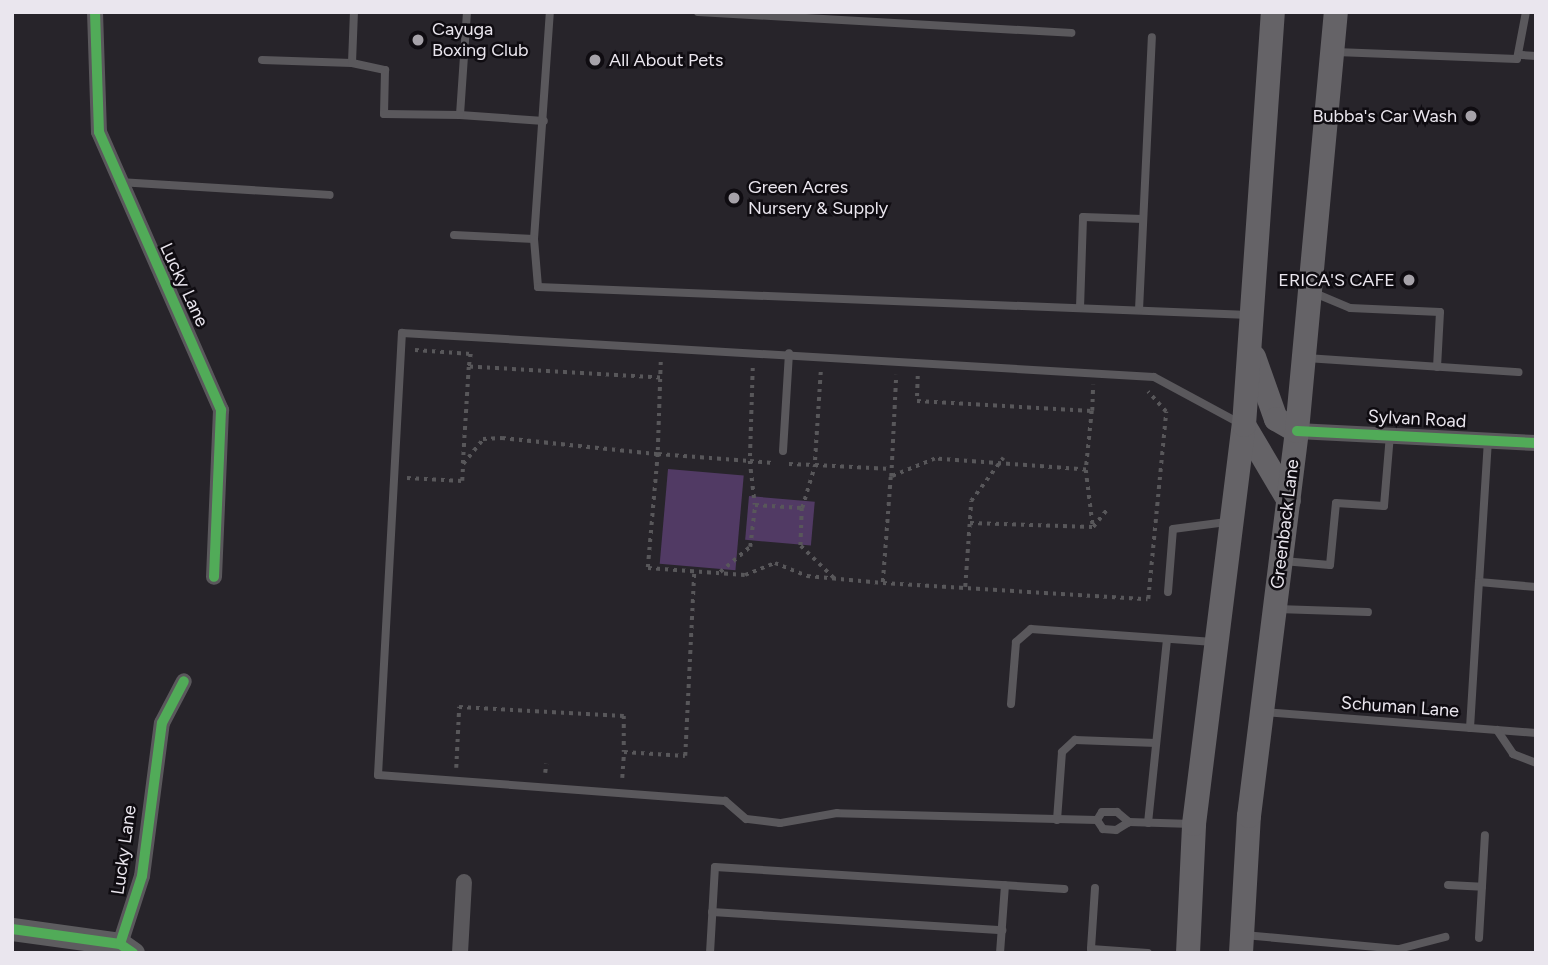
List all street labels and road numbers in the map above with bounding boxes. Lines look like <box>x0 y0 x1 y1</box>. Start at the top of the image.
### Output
street label: Lucky Lane <box>155 240 213 330</box>
street label: Sylvan Road <box>1367 406 1467 432</box>
street label: Greenback Lane <box>1266 458 1304 590</box>
street label: Schuman Lane <box>1340 692 1460 722</box>
street label: Lucky Lane <box>107 804 141 896</box>

